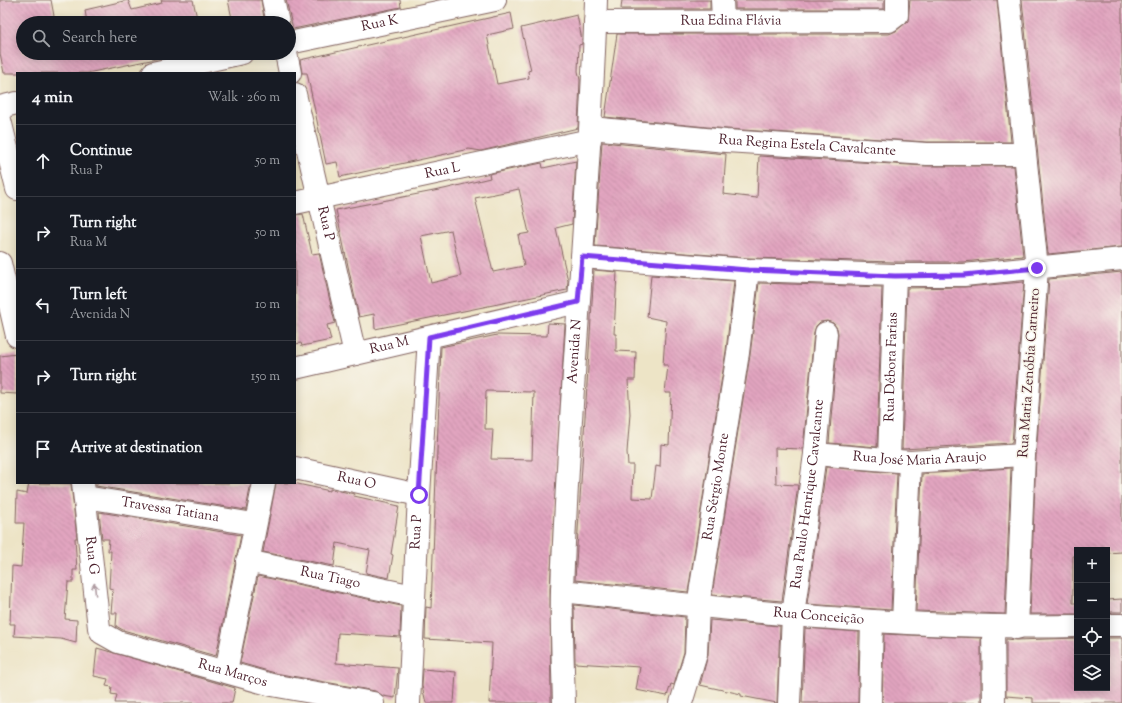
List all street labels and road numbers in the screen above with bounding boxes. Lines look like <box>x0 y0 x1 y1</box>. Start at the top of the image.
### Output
street label: Rua K <box>360 10 400 38</box>
street label: Rua Edina Flávia <box>680 11 782 32</box>
street label: Rua Regina Estela Cavalcante <box>718 130 897 162</box>
street label: Rua L <box>423 158 463 185</box>
street label: Rua P <box>311 204 339 243</box>
street label: Rua Maria Zenóbia Carneiro <box>1014 287 1046 459</box>
street label: Rua Débora Farias <box>880 312 904 422</box>
street label: Avenida N <box>563 318 588 384</box>
street label: Rua M <box>368 332 411 360</box>
street label: Rua Paulo Henrique Cavalcante <box>787 398 830 590</box>
street label: Rua Sérgio Monte <box>698 432 735 542</box>
street label: Rua José Maria Araujo <box>852 447 987 472</box>
street label: Rua O <box>335 467 378 495</box>
street label: Travessa Tatiana <box>119 493 221 528</box>
street label: Rua P <box>406 514 428 550</box>
street label: Rua G <box>79 535 103 576</box>
street label: Rua Tiago <box>298 562 362 595</box>
street label: Rua Conceição <box>772 603 865 630</box>
street label: Rua Marços <box>196 655 269 693</box>

